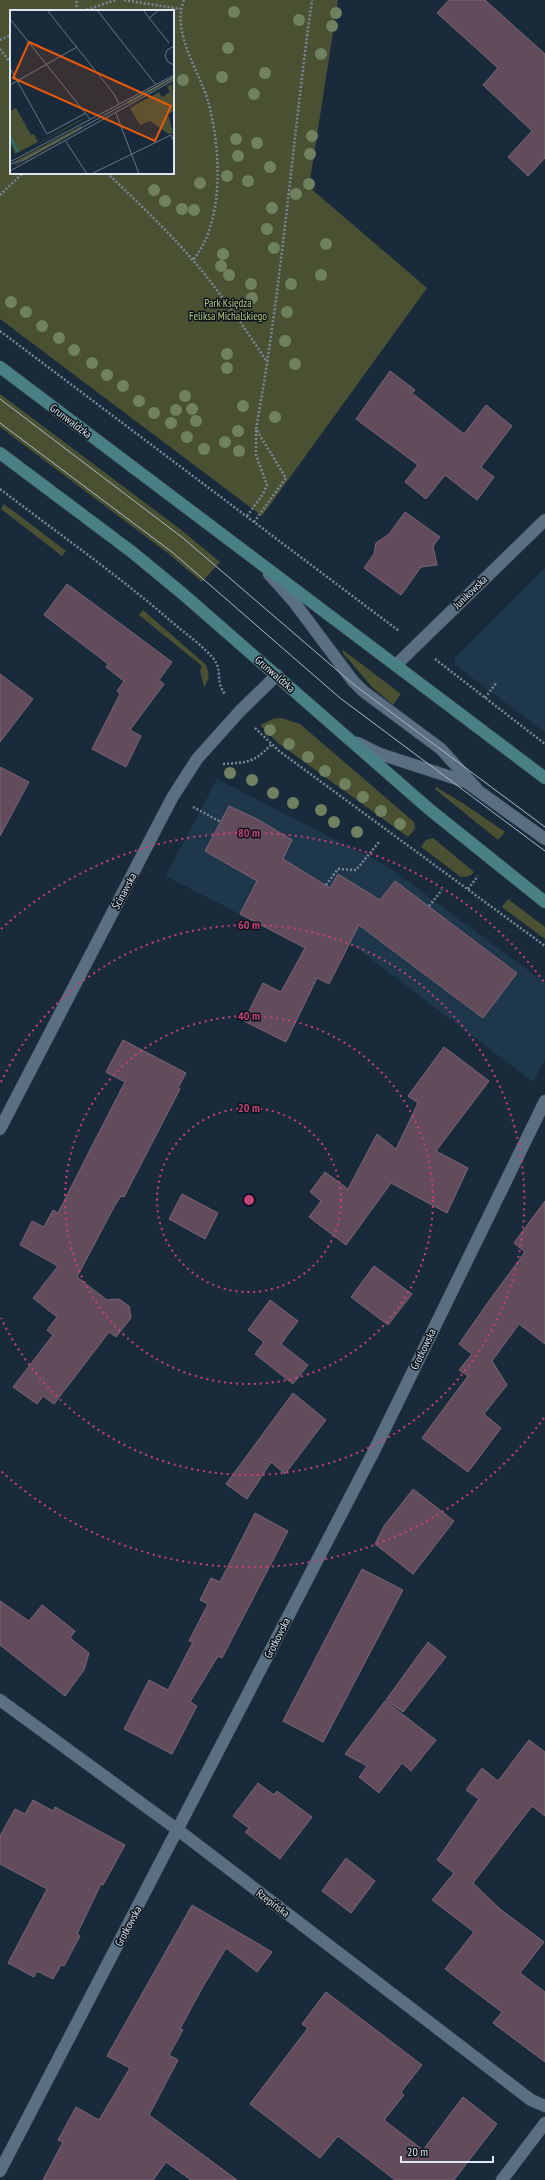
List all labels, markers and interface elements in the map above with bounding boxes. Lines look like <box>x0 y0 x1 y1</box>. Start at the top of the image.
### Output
inset map <box>10 10 174 174</box>
park label: Park Księdza Feliksa Michalskiego <box>189 296 267 323</box>
street label: Grunwaldzka <box>47 401 95 441</box>
street label: Junikowska <box>449 572 490 612</box>
street label: Grunwaldzka <box>252 653 298 695</box>
text: 80 m <box>238 825 260 840</box>
street label: Ścinawska <box>109 870 139 912</box>
text: 60 m <box>238 917 260 932</box>
text: 40 m <box>238 1008 260 1023</box>
text: 20 m <box>238 1100 260 1115</box>
centre of rings <box>242 1193 256 1207</box>
street label: Grotkowska <box>407 1326 439 1372</box>
street label: Grotkowska <box>261 1615 293 1661</box>
street label: Rzepińska <box>254 1886 292 1920</box>
street label: Grotkowska <box>112 1903 144 1949</box>
scale bar <box>401 2138 493 2164</box>
text: 20 m <box>407 2144 428 2159</box>

